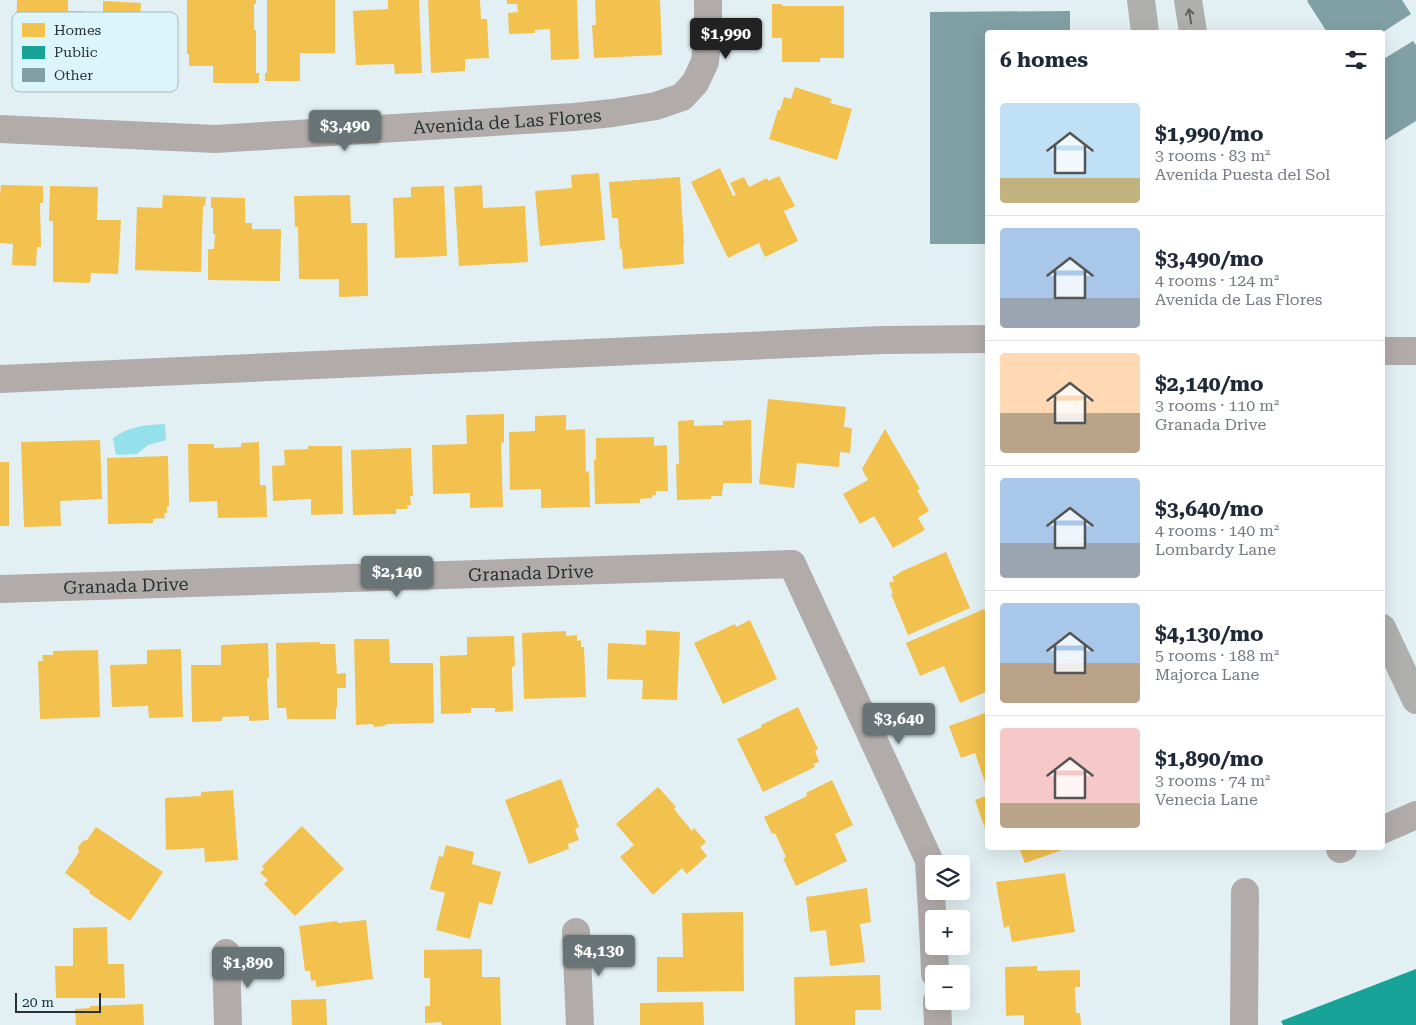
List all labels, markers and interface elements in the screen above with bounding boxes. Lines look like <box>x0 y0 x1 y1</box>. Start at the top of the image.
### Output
one-way arrow <box>1185 9 1195 25</box>
legend <box>12 12 178 92</box>
pin: $1,990 <box>685 18 767 60</box>
text: Homes <box>54 22 102 38</box>
text: $1,990 <box>701 24 751 43</box>
text: Public <box>54 44 98 60</box>
icon: filters <box>1342 46 1370 74</box>
text: 6 homes <box>1000 48 1088 72</box>
text: Other <box>54 67 93 83</box>
street label: Avenida de Las Flores <box>412 104 602 137</box>
pin: $3,490 <box>304 110 386 152</box>
text: $3,490 <box>320 116 370 135</box>
text: $1,990/mo <box>1155 122 1264 146</box>
icon: home <box>1040 123 1100 183</box>
text: 3 rooms · 83 m² <box>1155 146 1270 165</box>
text: Avenida Puesta del Sol <box>1155 165 1330 184</box>
text: $3,490/mo <box>1155 247 1264 271</box>
icon: home <box>1040 248 1100 308</box>
text: 4 rooms · 124 m² <box>1155 271 1279 290</box>
text: Avenida de Las Flores <box>1155 290 1322 309</box>
text: $2,140/mo <box>1155 372 1264 396</box>
icon: home <box>1040 373 1100 433</box>
text: 3 rooms · 110 m² <box>1155 396 1279 415</box>
text: Granada Drive <box>1155 415 1266 434</box>
text: $3,640/mo <box>1155 497 1264 521</box>
icon: home <box>1040 498 1100 558</box>
text: 4 rooms · 140 m² <box>1155 521 1279 540</box>
text: Lombardy Lane <box>1155 540 1276 559</box>
pin: $2,140 <box>356 556 438 598</box>
street label: Granada Drive <box>468 560 594 585</box>
text: $2,140 <box>372 562 422 581</box>
street label: Granada Drive <box>63 573 189 597</box>
text: $4,130/mo <box>1155 622 1264 646</box>
icon: home <box>1040 623 1100 683</box>
text: 5 rooms · 188 m² <box>1155 646 1279 665</box>
text: Majorca Lane <box>1155 665 1259 684</box>
pin: $3,640 <box>858 702 940 745</box>
text: $3,640 <box>874 709 924 728</box>
text: $1,890/mo <box>1155 747 1264 771</box>
icon: home <box>1040 748 1100 808</box>
text: 3 rooms · 74 m² <box>1155 771 1270 790</box>
text: Venecia Lane <box>1155 790 1258 809</box>
map controls <box>925 855 970 1010</box>
button: layers <box>925 855 970 900</box>
button: + <box>925 910 970 955</box>
pin: $4,130 <box>558 934 640 977</box>
text: $4,130 <box>574 941 624 960</box>
pin: $1,890 <box>207 946 289 989</box>
text: $1,890 <box>223 953 273 972</box>
button: − <box>925 965 970 1010</box>
scale bar <box>15 990 101 1013</box>
text: 20 m <box>22 994 54 1010</box>

